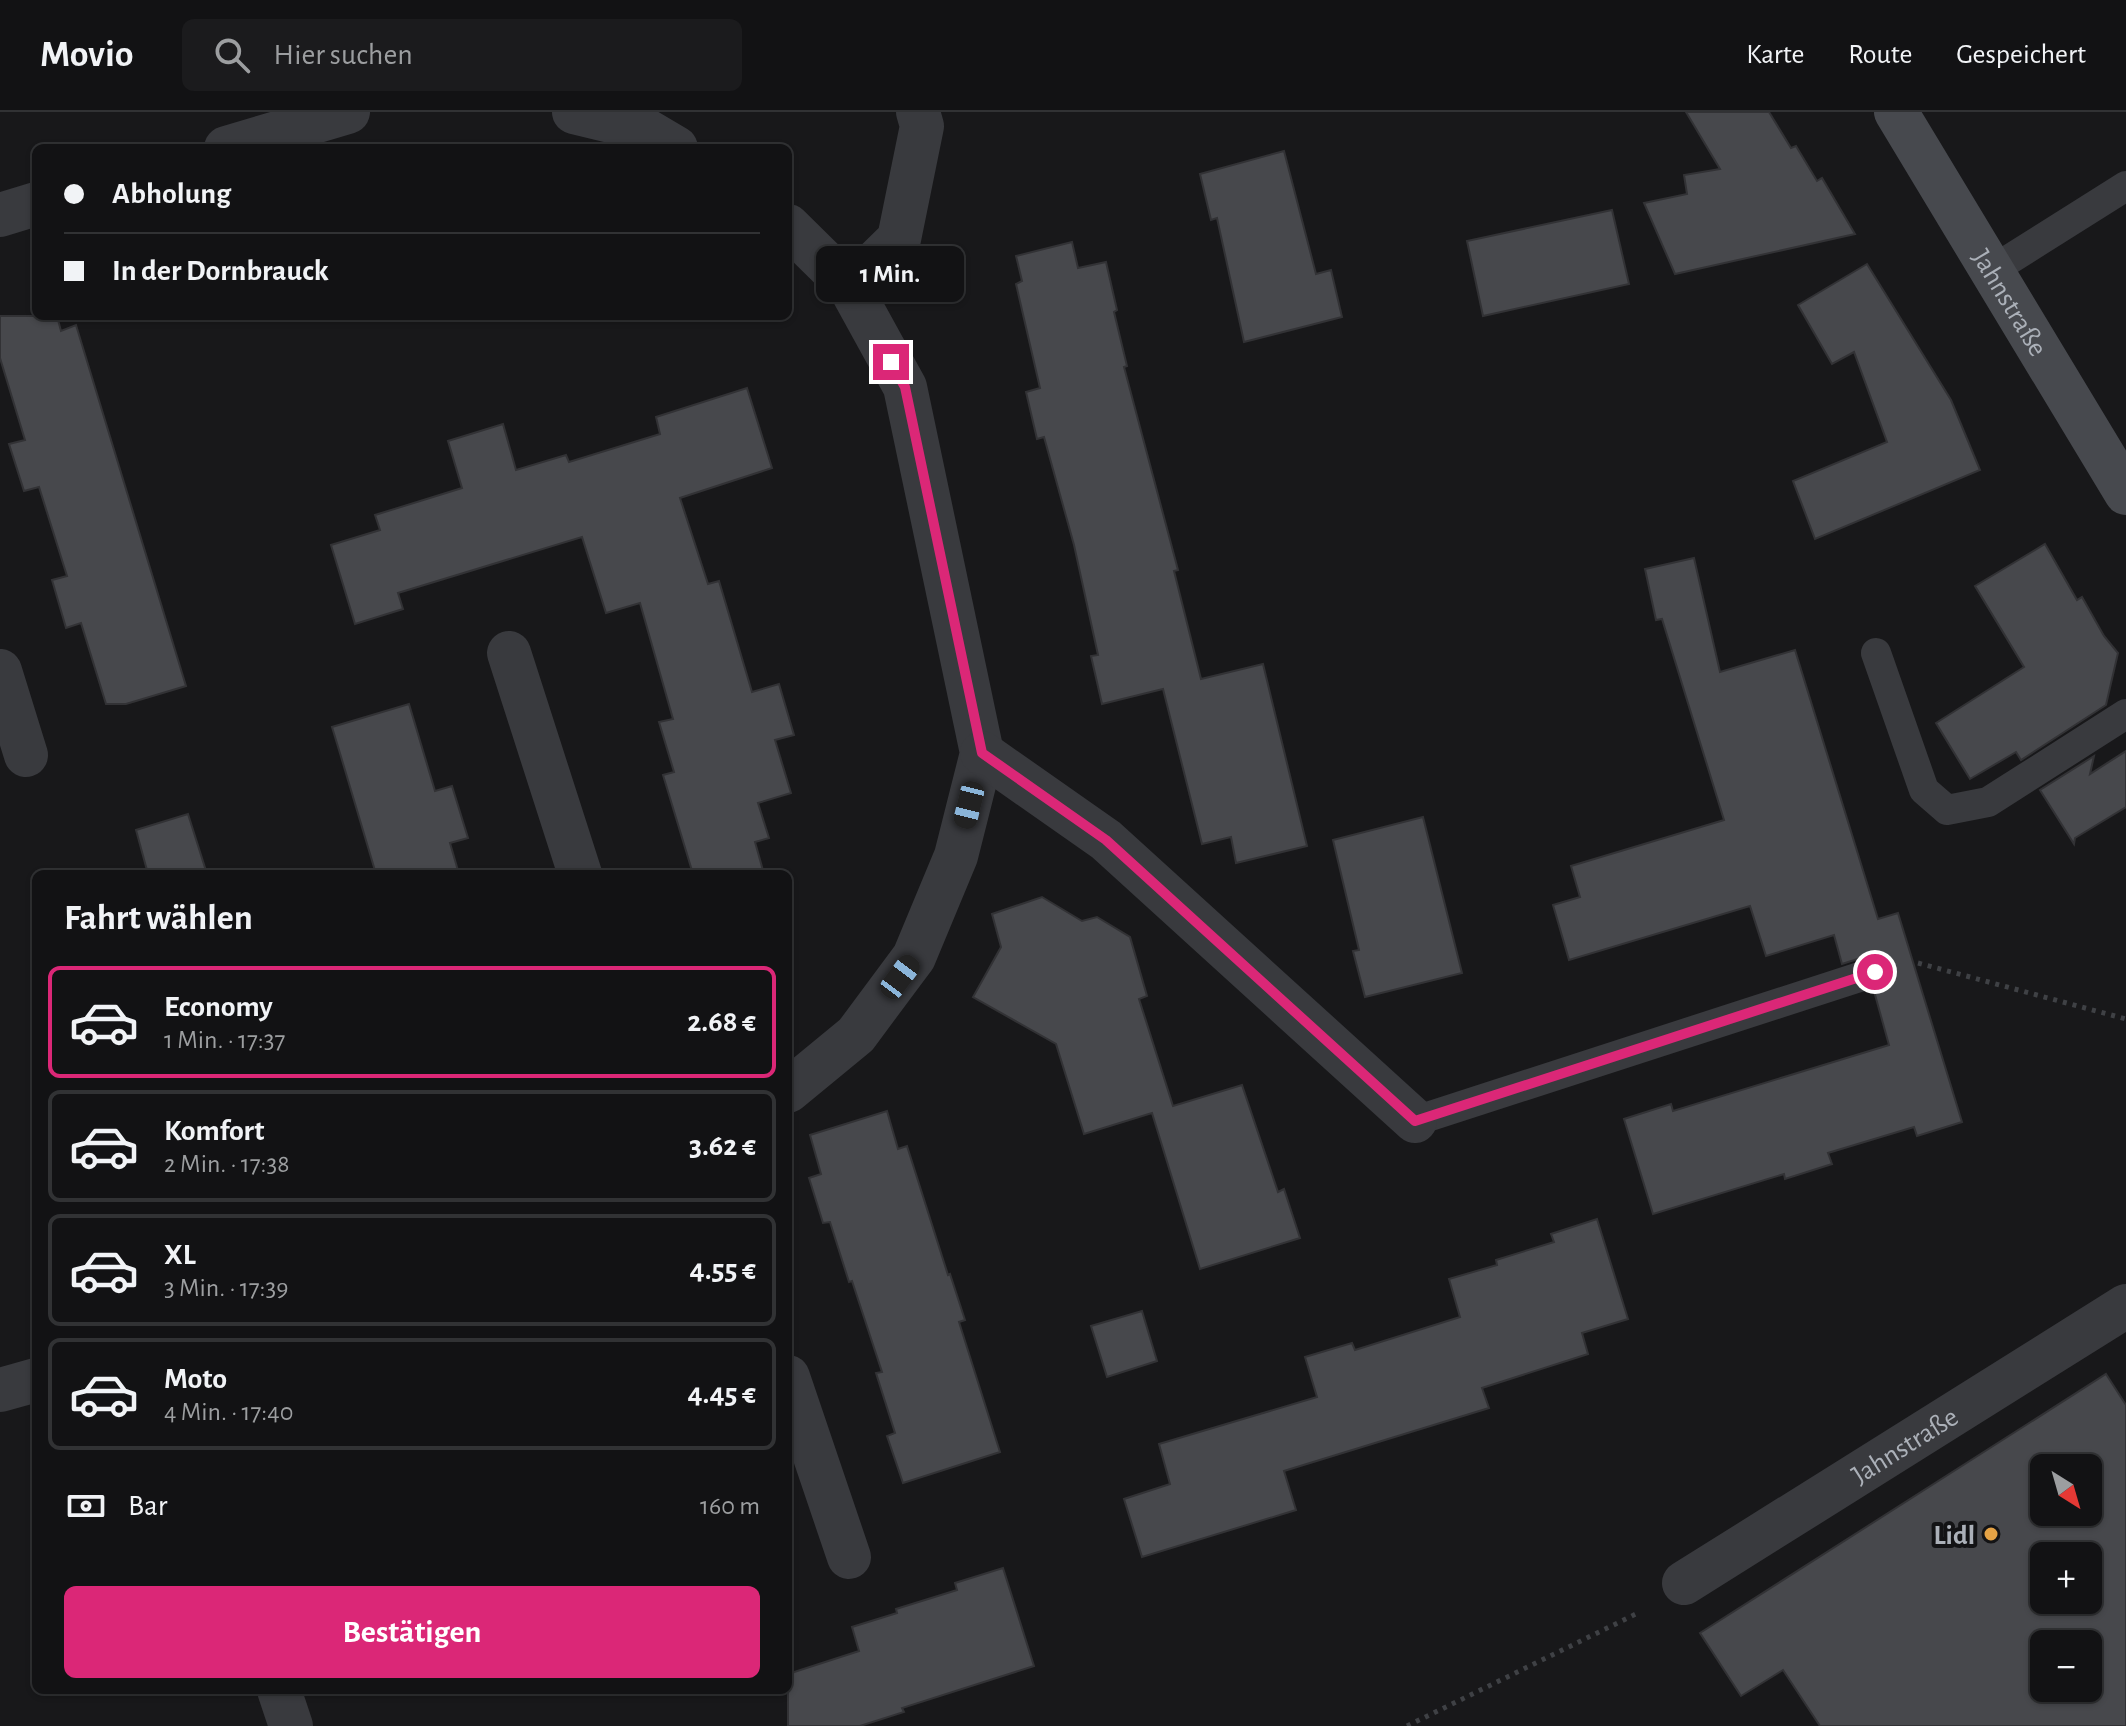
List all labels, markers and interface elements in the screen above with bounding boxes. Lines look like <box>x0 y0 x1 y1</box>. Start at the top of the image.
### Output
search box <box>182 19 742 91</box>
icon: search <box>210 33 254 77</box>
text: Movio <box>40 36 134 74</box>
text: Hier suchen <box>274 40 413 70</box>
text: Karte <box>1746 41 1804 69</box>
text: Route <box>1848 41 1912 69</box>
text: Gespeichert <box>1956 41 2086 69</box>
text: Abholung <box>112 179 231 209</box>
street label: Jahnstraße <box>1966 245 2052 361</box>
callout: 1 Min. <box>817 246 965 302</box>
text: In der Dornbrauck <box>112 256 328 286</box>
text: 1 Min. <box>860 261 920 287</box>
route end <box>873 344 909 380</box>
car <box>952 779 986 831</box>
text: Fahrt wählen <box>64 900 253 936</box>
car <box>876 951 924 1003</box>
route start <box>1857 954 1893 990</box>
icon: car <box>68 986 140 1058</box>
text: Economy <box>164 992 273 1022</box>
text: 2.68 € <box>687 1007 756 1037</box>
text: 1 Min. · 17:37 <box>164 1027 285 1053</box>
icon: car <box>68 1110 140 1182</box>
text: Komfort <box>164 1116 264 1146</box>
text: 3.62 € <box>689 1131 756 1161</box>
text: 2 Min. · 17:38 <box>164 1151 290 1177</box>
icon: car <box>68 1234 140 1306</box>
text: XL <box>164 1240 196 1270</box>
text: 4.55 € <box>690 1255 756 1285</box>
text: 3 Min. · 17:39 <box>164 1275 288 1301</box>
icon: car <box>68 1358 140 1430</box>
text: Moto <box>164 1364 227 1394</box>
text: 4.45 € <box>687 1379 756 1409</box>
text: 4 Min. · 17:40 <box>164 1399 293 1425</box>
street label: Jahnstraße <box>1847 1403 1963 1490</box>
north arrow <box>2030 1454 2102 1526</box>
map controls <box>2030 1454 2102 1702</box>
icon: cash <box>64 1484 108 1528</box>
text: Bar <box>128 1491 167 1521</box>
text: 160 m <box>700 1493 760 1519</box>
place label: Lidl <box>1933 1522 1975 1550</box>
marker: Lidl <box>1982 1525 2000 1543</box>
button: + <box>2030 1542 2102 1614</box>
button: Bestätigen <box>64 1586 760 1678</box>
button: − <box>2030 1630 2102 1702</box>

